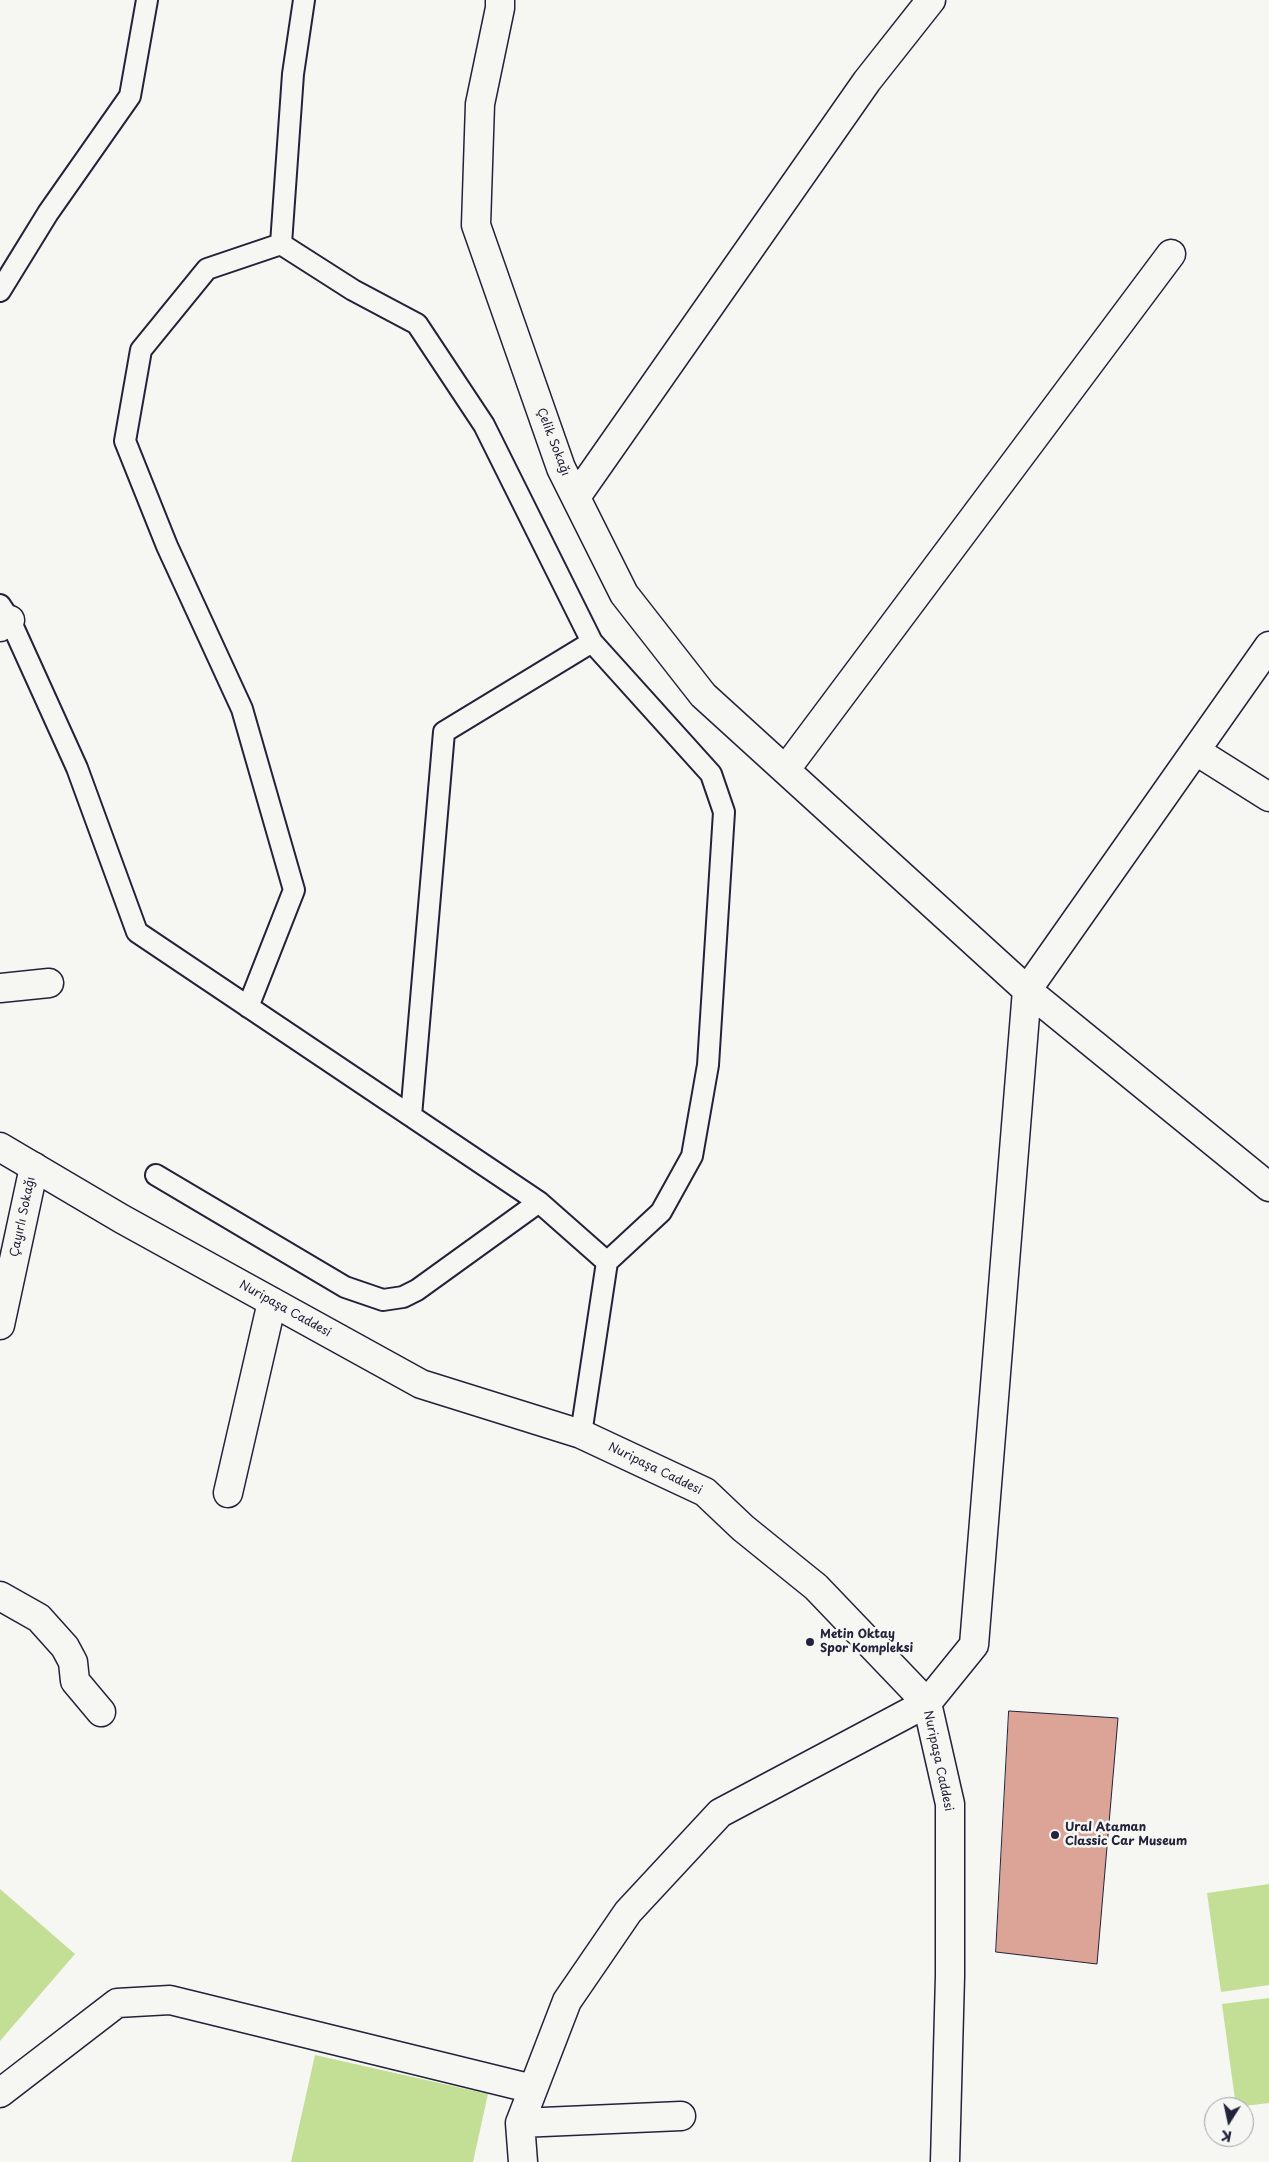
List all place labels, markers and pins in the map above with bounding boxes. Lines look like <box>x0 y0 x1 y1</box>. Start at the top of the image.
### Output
place label: Metin Oktay Spor Kompleksi <box>820 1628 913 1656</box>
marker: Metin Oktay Spor Kompleksi <box>804 1636 816 1648</box>
place label: Ural Ataman Classic Car Museum <box>1065 1821 1187 1849</box>
marker: Ural Ataman Classic Car Museum <box>1049 1829 1061 1841</box>

